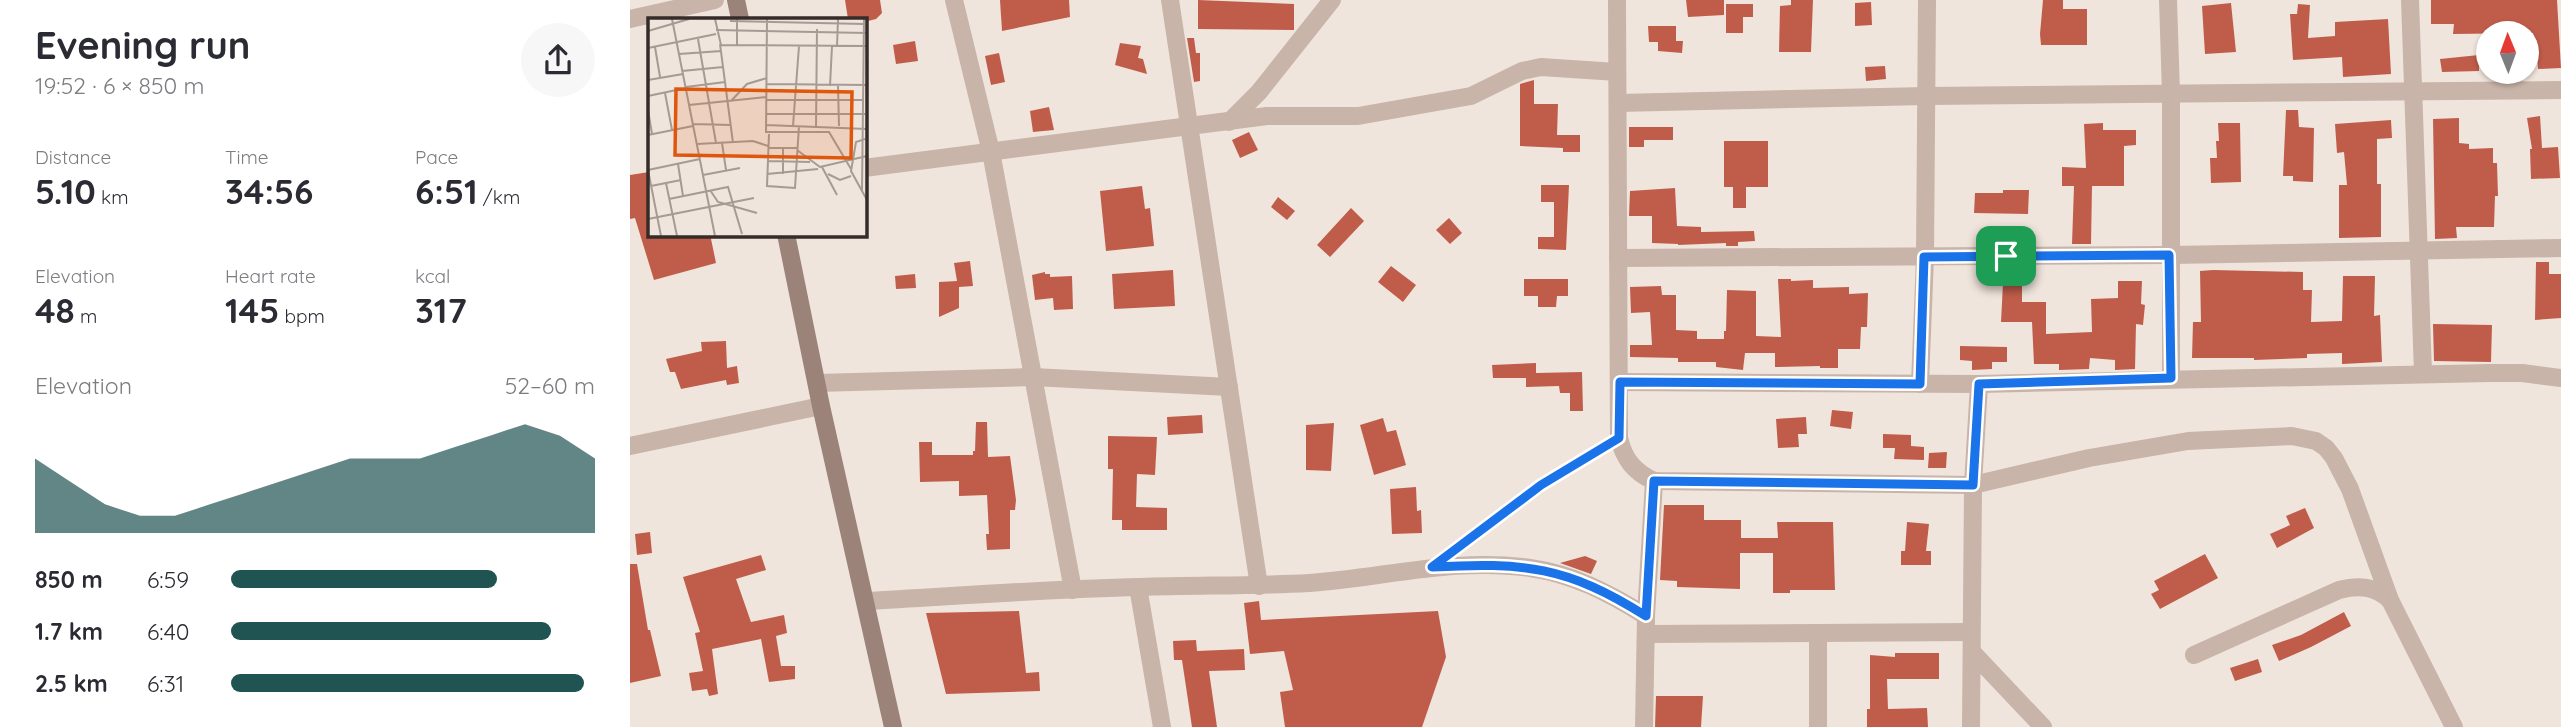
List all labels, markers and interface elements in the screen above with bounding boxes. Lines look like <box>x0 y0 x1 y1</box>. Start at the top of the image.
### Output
inset map <box>648 18 866 236</box>
text: Evening run <box>35 21 250 69</box>
north arrow <box>2476 21 2539 84</box>
map controls <box>2476 21 2539 84</box>
button: share <box>521 23 595 97</box>
text: 19:52 · 6 × 850 m <box>35 71 204 100</box>
text: Distance <box>35 145 111 169</box>
text: Time <box>225 145 269 169</box>
text: Pace <box>415 145 458 169</box>
text: 5.10 <box>35 169 96 213</box>
text: 34:56 <box>225 169 313 213</box>
text: 6:51 <box>415 169 478 213</box>
text: km <box>96 185 129 209</box>
text: /km <box>478 185 520 209</box>
pin <box>1976 226 2036 286</box>
icon: arrive <box>1987 237 2025 275</box>
text: Elevation <box>35 264 115 288</box>
text: Heart rate <box>225 264 316 288</box>
text: kcal <box>415 264 450 288</box>
text: 48 <box>35 288 75 332</box>
text: 145 <box>225 288 279 332</box>
text: 317 <box>415 288 467 332</box>
text: m <box>75 304 97 328</box>
text: bpm <box>279 304 325 328</box>
text: Elevation <box>35 371 132 400</box>
text: 52–60 m <box>505 371 595 400</box>
text: 850 m <box>35 565 103 594</box>
text: 6:59 <box>147 565 189 594</box>
text: 1.7 km <box>35 617 103 646</box>
text: 6:40 <box>147 617 189 646</box>
text: 2.5 km <box>35 669 108 698</box>
text: 6:31 <box>147 669 184 698</box>

